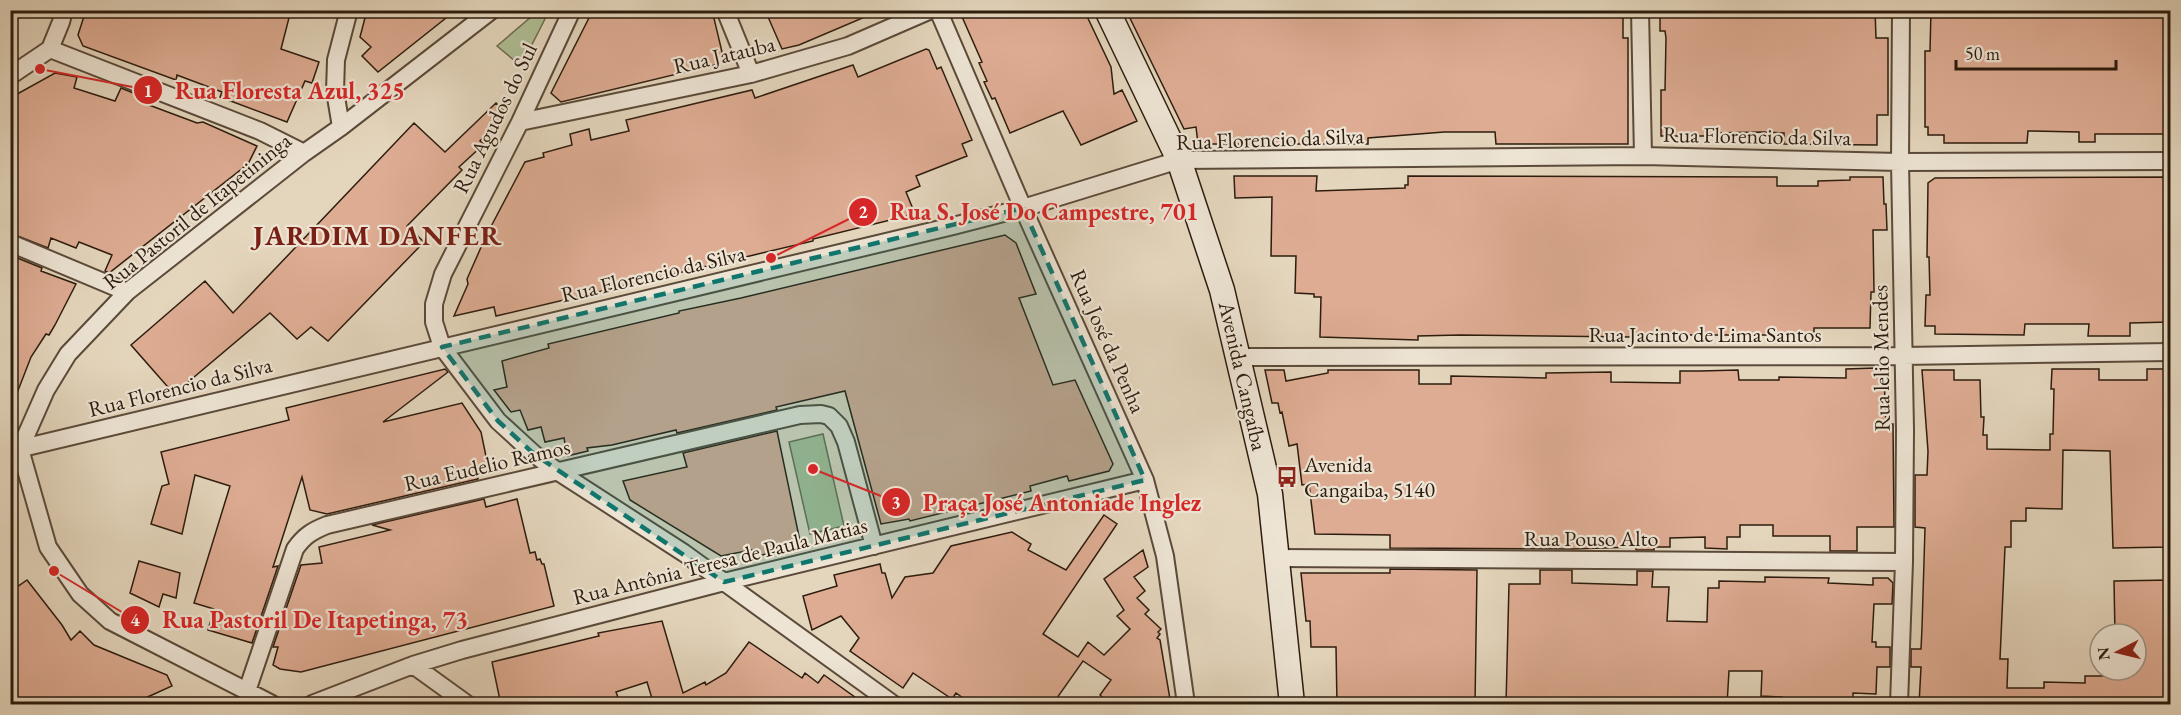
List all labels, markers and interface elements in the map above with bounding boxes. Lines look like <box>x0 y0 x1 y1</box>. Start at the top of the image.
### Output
street label: Rua Jatauba <box>670 29 778 81</box>
scale bar <box>1956 33 2116 71</box>
street label: Rua Agudos do Sul <box>446 38 544 198</box>
text: 50 m <box>1965 42 2000 65</box>
callout: Rua Floresta Azul, 325 <box>133 69 416 111</box>
text: Rua Floresta Azul, 325 <box>175 75 405 106</box>
text: 1 <box>143 79 153 102</box>
street label: Rua Florencio da Silva <box>1663 120 1852 152</box>
street label: Rua Florencio da Silva <box>1175 121 1365 157</box>
street label: Rua Pastoril de Itapetininga <box>97 126 297 296</box>
callout: Rua S. José Do Campestre, 701 <box>848 191 1211 233</box>
text: Rua S. José Do Campestre, 701 <box>890 196 1198 227</box>
text: 2 <box>858 200 868 223</box>
district label: JARDIM DANFER <box>250 217 503 253</box>
street label: Rua Florencio da Silva <box>558 239 748 309</box>
street label: Rua José da Penha <box>1063 264 1153 418</box>
street label: Rua lelio Mendes <box>1865 284 1897 432</box>
street label: Avenida Cangaíba <box>1212 298 1274 454</box>
street label: Rua Jacinto de Lima Santos <box>1588 320 1822 349</box>
street label: Rua Florencio da Silva <box>85 350 275 424</box>
street label: Rua Eudelio Ramos <box>401 432 573 498</box>
place label: Avenida Cangaiba, 5140 <box>1303 450 1436 504</box>
bus stop icon: Avenida Cangaiba, 5140 <box>1275 465 1299 489</box>
callout: Praça José Antoniade Inglez <box>881 481 1213 523</box>
text: Praça José Antoniade Inglez <box>923 487 1202 519</box>
text: 3 <box>891 491 901 514</box>
street label: Rua Antônia Teresa de Paula Matias <box>570 510 870 612</box>
street label: Rua Pouso Alto <box>1524 524 1658 553</box>
callout: Rua Pastoril De Itapetinga, 73 <box>120 599 480 641</box>
text: Rua Pastoril De Itapetinga, 73 <box>162 604 468 636</box>
text: 4 <box>130 608 140 631</box>
north arrow <box>2088 622 2148 682</box>
text: N <box>2092 646 2115 661</box>

